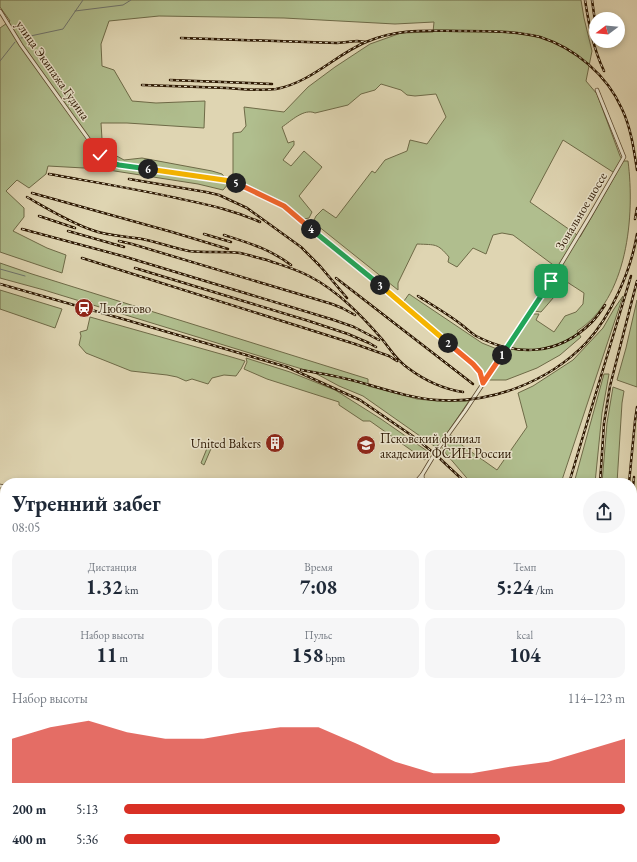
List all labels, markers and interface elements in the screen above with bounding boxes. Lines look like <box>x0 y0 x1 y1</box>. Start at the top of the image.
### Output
north arrow <box>589 12 625 48</box>
map controls <box>589 12 625 48</box>
street label: улица Экипажа Гудина <box>12 17 94 124</box>
pin <box>83 138 117 172</box>
icon: check <box>89 144 111 166</box>
pin: 6 <box>138 159 158 179</box>
text: 6 <box>145 162 151 176</box>
street label: Зональное шоссе <box>551 169 611 253</box>
pin: 5 <box>226 173 246 193</box>
text: 5 <box>233 176 239 190</box>
pin: 4 <box>301 219 321 239</box>
text: 4 <box>308 222 314 236</box>
pin <box>534 264 568 298</box>
icon: arrive <box>540 270 562 292</box>
pin: 3 <box>370 275 390 295</box>
text: 3 <box>377 278 383 292</box>
station icon: Любятово <box>73 297 95 319</box>
place label: Любятово <box>98 300 151 317</box>
pin: 2 <box>438 333 458 353</box>
text: 2 <box>445 336 451 350</box>
pin: 1 <box>492 345 512 365</box>
text: 1 <box>499 348 505 362</box>
place label: Псковский филиал академии ФСИН России <box>380 430 512 462</box>
building icon: United Bakers <box>264 432 286 454</box>
school or university icon: Псковский филиал академии ФСИН России <box>355 434 377 456</box>
place label: United Bakers <box>191 435 261 452</box>
text: Утренний забег <box>12 489 161 518</box>
button: share <box>583 491 625 533</box>
text: 08:05 <box>12 519 40 536</box>
text: Дистанция <box>88 560 137 574</box>
text: Время <box>304 560 333 574</box>
text: Темп <box>513 560 536 574</box>
text: 1.32 <box>86 574 123 600</box>
text: 7:08 <box>300 574 337 600</box>
text: 5:24 <box>496 574 533 600</box>
text: km <box>123 583 138 597</box>
text: /km <box>533 583 554 597</box>
text: Набор высоты <box>80 628 144 642</box>
text: Пульс <box>305 628 332 642</box>
text: kcal <box>517 628 533 642</box>
text: 11 <box>96 642 117 668</box>
text: 158 <box>292 642 323 668</box>
text: 104 <box>509 642 541 668</box>
text: m <box>117 651 128 665</box>
text: bpm <box>323 651 345 665</box>
text: Набор высоты <box>12 690 88 707</box>
text: 114–123 m <box>568 690 625 707</box>
text: 200 m <box>12 801 46 818</box>
text: 5:13 <box>76 801 98 818</box>
text: 400 m <box>12 831 46 848</box>
text: 5:36 <box>76 831 98 848</box>

